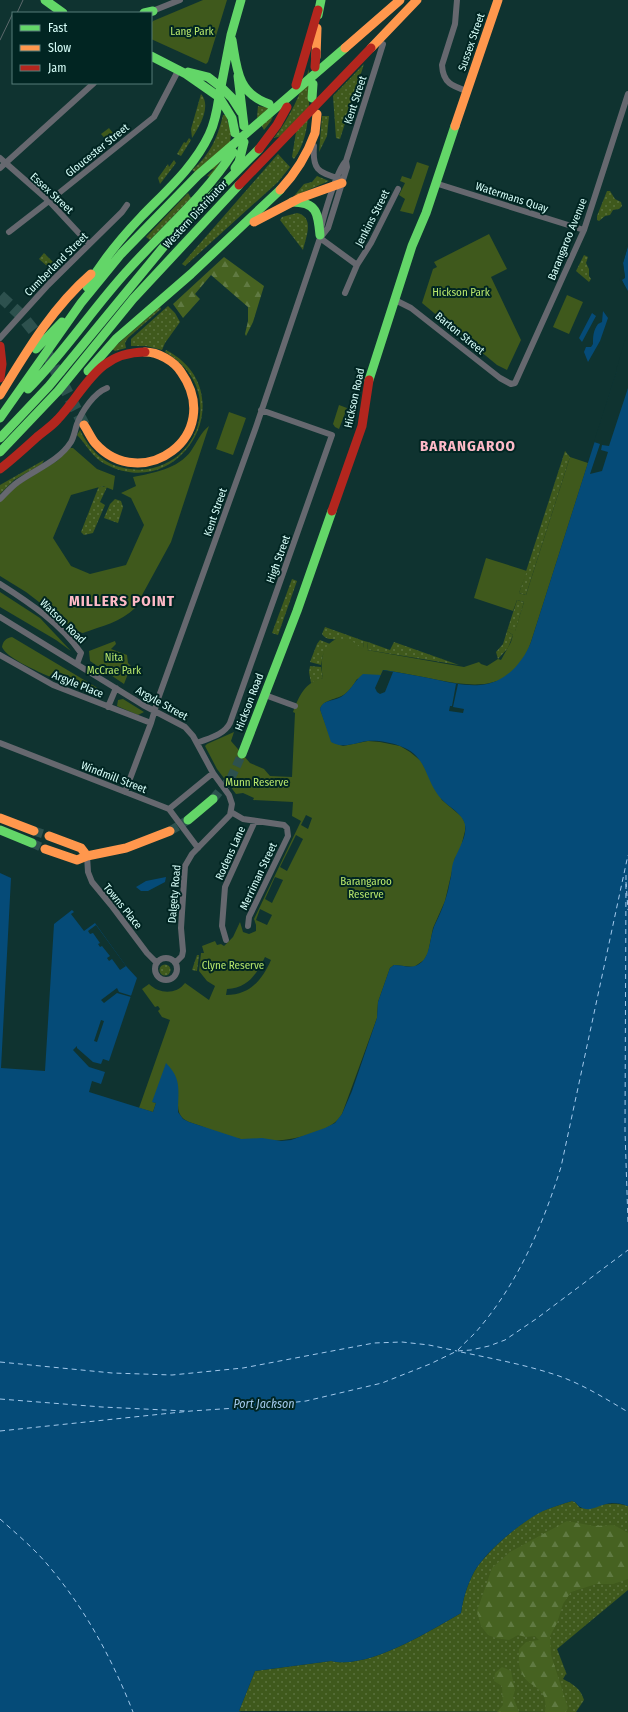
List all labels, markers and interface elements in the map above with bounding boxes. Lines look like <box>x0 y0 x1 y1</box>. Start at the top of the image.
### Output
street label: Sussex Street <box>456 11 488 73</box>
legend <box>12 12 152 84</box>
text: Fast <box>48 21 67 35</box>
park label: Lang Park <box>170 25 215 38</box>
text: Slow <box>48 41 71 55</box>
text: Jam <box>48 61 66 75</box>
street label: Kent Street <box>342 74 370 126</box>
street label: Gloucester Street <box>63 121 132 180</box>
street label: Essex Street <box>27 170 76 217</box>
street label: Western Distributor <box>161 178 230 251</box>
street label: Watermans Quay <box>474 180 550 215</box>
street label: Jenkins Street <box>353 187 393 249</box>
street label: Barangaroo Avenue <box>545 196 590 282</box>
street label: Cumberland Street <box>22 230 91 299</box>
park label: Hickson Park <box>432 286 491 299</box>
street label: Barton Street <box>432 309 487 358</box>
street label: Hickson Road <box>342 367 367 429</box>
district label: BARANGAROO <box>420 437 516 455</box>
street label: Kent Street <box>201 486 230 538</box>
street label: High Street <box>264 533 293 585</box>
district label: MILLERS POINT <box>69 592 175 610</box>
street label: Watson Road <box>37 596 88 646</box>
park label: Nita McCrae Park <box>87 651 142 677</box>
street label: Argyle Place <box>50 668 105 701</box>
street label: Hickson Road <box>232 671 266 733</box>
street label: Argyle Street <box>133 684 190 723</box>
street label: Windmill Street <box>79 759 149 796</box>
park label: Munn Reserve <box>225 776 289 789</box>
street label: Rodens Lane <box>213 824 248 882</box>
street label: Merriman Street <box>237 840 280 912</box>
street label: Dalgety Road <box>165 864 184 924</box>
park label: Barangaroo Reserve <box>340 875 392 901</box>
street label: Towns Place <box>100 881 145 932</box>
park label: Clyne Reserve <box>202 959 264 972</box>
water label: Port Jackson <box>233 1397 295 1411</box>

